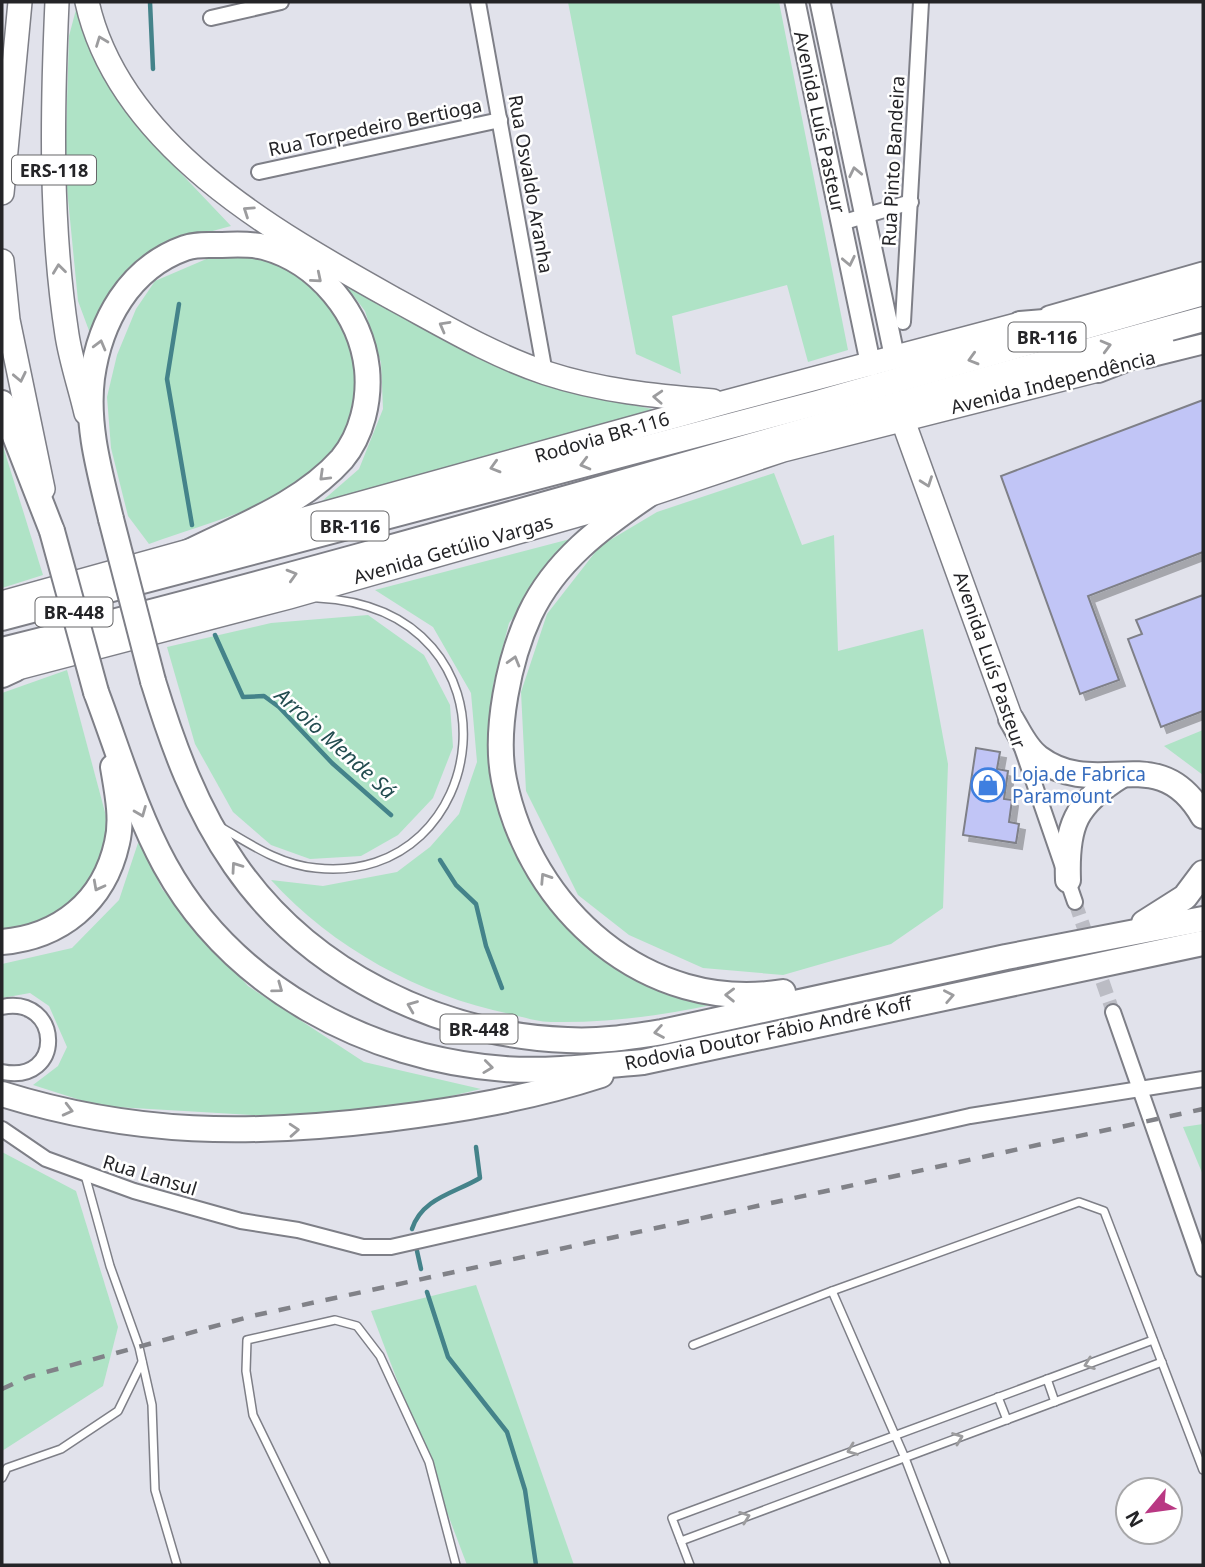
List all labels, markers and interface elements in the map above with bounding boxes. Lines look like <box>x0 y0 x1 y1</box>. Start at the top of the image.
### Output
street label: Avenida Luís Pasteur <box>788 29 852 216</box>
one-way arrow <box>95 36 109 48</box>
street label: Rua Pinto Bandeira <box>876 75 910 247</box>
street label: Rua Torpedeiro Bertioga <box>266 92 484 162</box>
street label: Rua Osvaldo Aranha <box>502 93 560 275</box>
road number: ERS-118 <box>12 155 96 184</box>
one-way arrow <box>849 166 864 178</box>
one-way arrow <box>243 207 256 219</box>
one-way arrow <box>840 255 855 267</box>
one-way arrow <box>52 263 67 275</box>
one-way arrow <box>309 270 322 282</box>
one-way arrow <box>439 321 451 335</box>
road number: BR-116 <box>1009 323 1086 352</box>
one-way arrow <box>92 339 106 351</box>
one-way arrow <box>1099 340 1111 354</box>
street label: Avenida Independência <box>948 344 1158 420</box>
one-way arrow <box>967 350 979 365</box>
one-way arrow <box>11 371 26 383</box>
one-way arrow <box>652 390 663 405</box>
street label: Rodovia BR-116 <box>532 405 672 469</box>
one-way arrow <box>580 456 592 470</box>
one-way arrow <box>490 459 502 473</box>
one-way arrow <box>319 468 332 481</box>
one-way arrow <box>919 475 933 487</box>
street label: Avenida Getúlio Vargas <box>350 508 556 590</box>
road number: BR-116 <box>312 512 388 540</box>
street label: Avenida Luís Pasteur <box>948 568 1033 752</box>
one-way arrow <box>286 569 298 584</box>
road number: BR-448 <box>36 598 112 626</box>
one-way arrow <box>506 655 520 667</box>
water label: Arroio Mende Sá <box>268 680 402 805</box>
place label: Loja de Fabrica Paramount <box>1012 761 1146 809</box>
shop icon: Loja de Fabrica Paramount <box>969 766 1007 804</box>
one-way arrow <box>132 805 146 817</box>
one-way arrow <box>232 862 244 875</box>
one-way arrow <box>541 873 554 886</box>
one-way arrow <box>93 879 107 891</box>
one-way arrow <box>270 980 283 992</box>
one-way arrow <box>724 987 735 1003</box>
street label: Rodovia Doutor Fábio André Koff <box>622 990 915 1076</box>
one-way arrow <box>943 990 955 1005</box>
one-way arrow <box>407 1000 419 1014</box>
road number: BR-448 <box>440 1014 518 1044</box>
one-way arrow <box>653 1024 665 1039</box>
one-way arrow <box>482 1059 494 1074</box>
one-way arrow <box>62 1102 74 1116</box>
one-way arrow <box>288 1122 299 1137</box>
street label: Rua Lansul <box>100 1148 200 1202</box>
one-way arrow <box>1084 1355 1096 1369</box>
one-way arrow <box>952 1432 964 1446</box>
one-way arrow <box>847 1441 859 1455</box>
north arrow <box>1114 1476 1184 1546</box>
text: N <box>1119 1506 1149 1532</box>
one-way arrow <box>738 1511 750 1525</box>

